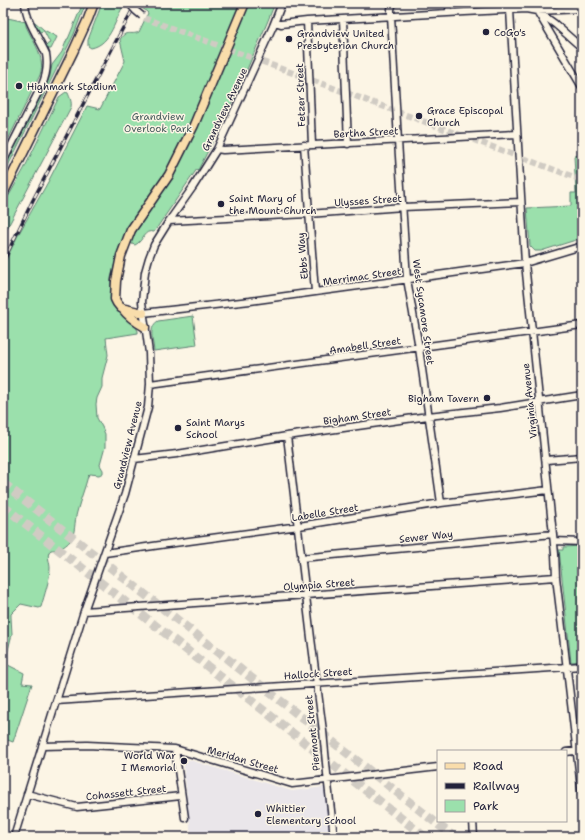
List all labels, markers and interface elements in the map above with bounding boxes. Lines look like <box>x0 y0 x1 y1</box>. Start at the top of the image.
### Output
place label: CoGo's <box>494 26 526 39</box>
place label: Grandview United Presbyterian Church <box>297 27 394 52</box>
marker: CoGo's <box>481 27 491 37</box>
marker: Grandview United Presbyterian Church <box>284 34 294 44</box>
street label: Fetzer Street <box>293 63 308 127</box>
street label: Grandview Avenue <box>199 65 250 153</box>
place label: Highmark Stadium <box>27 80 117 93</box>
marker: Highmark Stadium <box>14 81 24 91</box>
place label: Grace Episcopal Church <box>427 104 503 129</box>
park label: Grandview Overlook Park <box>124 110 192 135</box>
marker: Grace Episcopal Church <box>414 111 424 121</box>
street label: Bertha Street <box>333 124 399 141</box>
place label: Saint Mary of the Mount Church <box>229 192 317 217</box>
street label: Ulysses Street <box>334 192 402 209</box>
marker: Saint Mary of the Mount Church <box>216 199 226 209</box>
street label: Ebbs Way <box>294 232 311 280</box>
street label: West Sycamore Street <box>410 258 437 366</box>
street label: Merrimac Street <box>322 265 402 288</box>
street label: Amabell Street <box>328 334 402 357</box>
street label: Virginia Avenue <box>519 362 540 439</box>
place label: Bigham Tavern <box>408 392 479 405</box>
marker: Bigham Tavern <box>482 393 492 403</box>
street label: Grandview Avenue <box>110 399 145 491</box>
street label: Bigham Street <box>322 405 392 428</box>
place label: Saint Marys School <box>186 416 245 441</box>
marker: Saint Marys School <box>173 423 183 433</box>
street label: Labelle Street <box>291 501 359 524</box>
street label: Sewer Way <box>398 527 454 546</box>
street label: Olympia Street <box>283 576 355 593</box>
street label: Hallock Street <box>283 665 353 682</box>
street label: Piermont Street <box>302 694 323 771</box>
street label: Meridan Street <box>206 743 280 776</box>
place label: World War I Memorial <box>121 749 176 774</box>
legend <box>437 750 567 822</box>
marker: World War I Memorial <box>179 756 189 766</box>
text: Road <box>473 758 504 774</box>
text: Railway <box>473 778 520 794</box>
street label: Cohassett Street <box>85 782 167 803</box>
text: Park <box>473 798 499 814</box>
place label: Whittier Elementary School <box>266 802 356 827</box>
marker: Whittier Elementary School <box>253 809 263 819</box>

